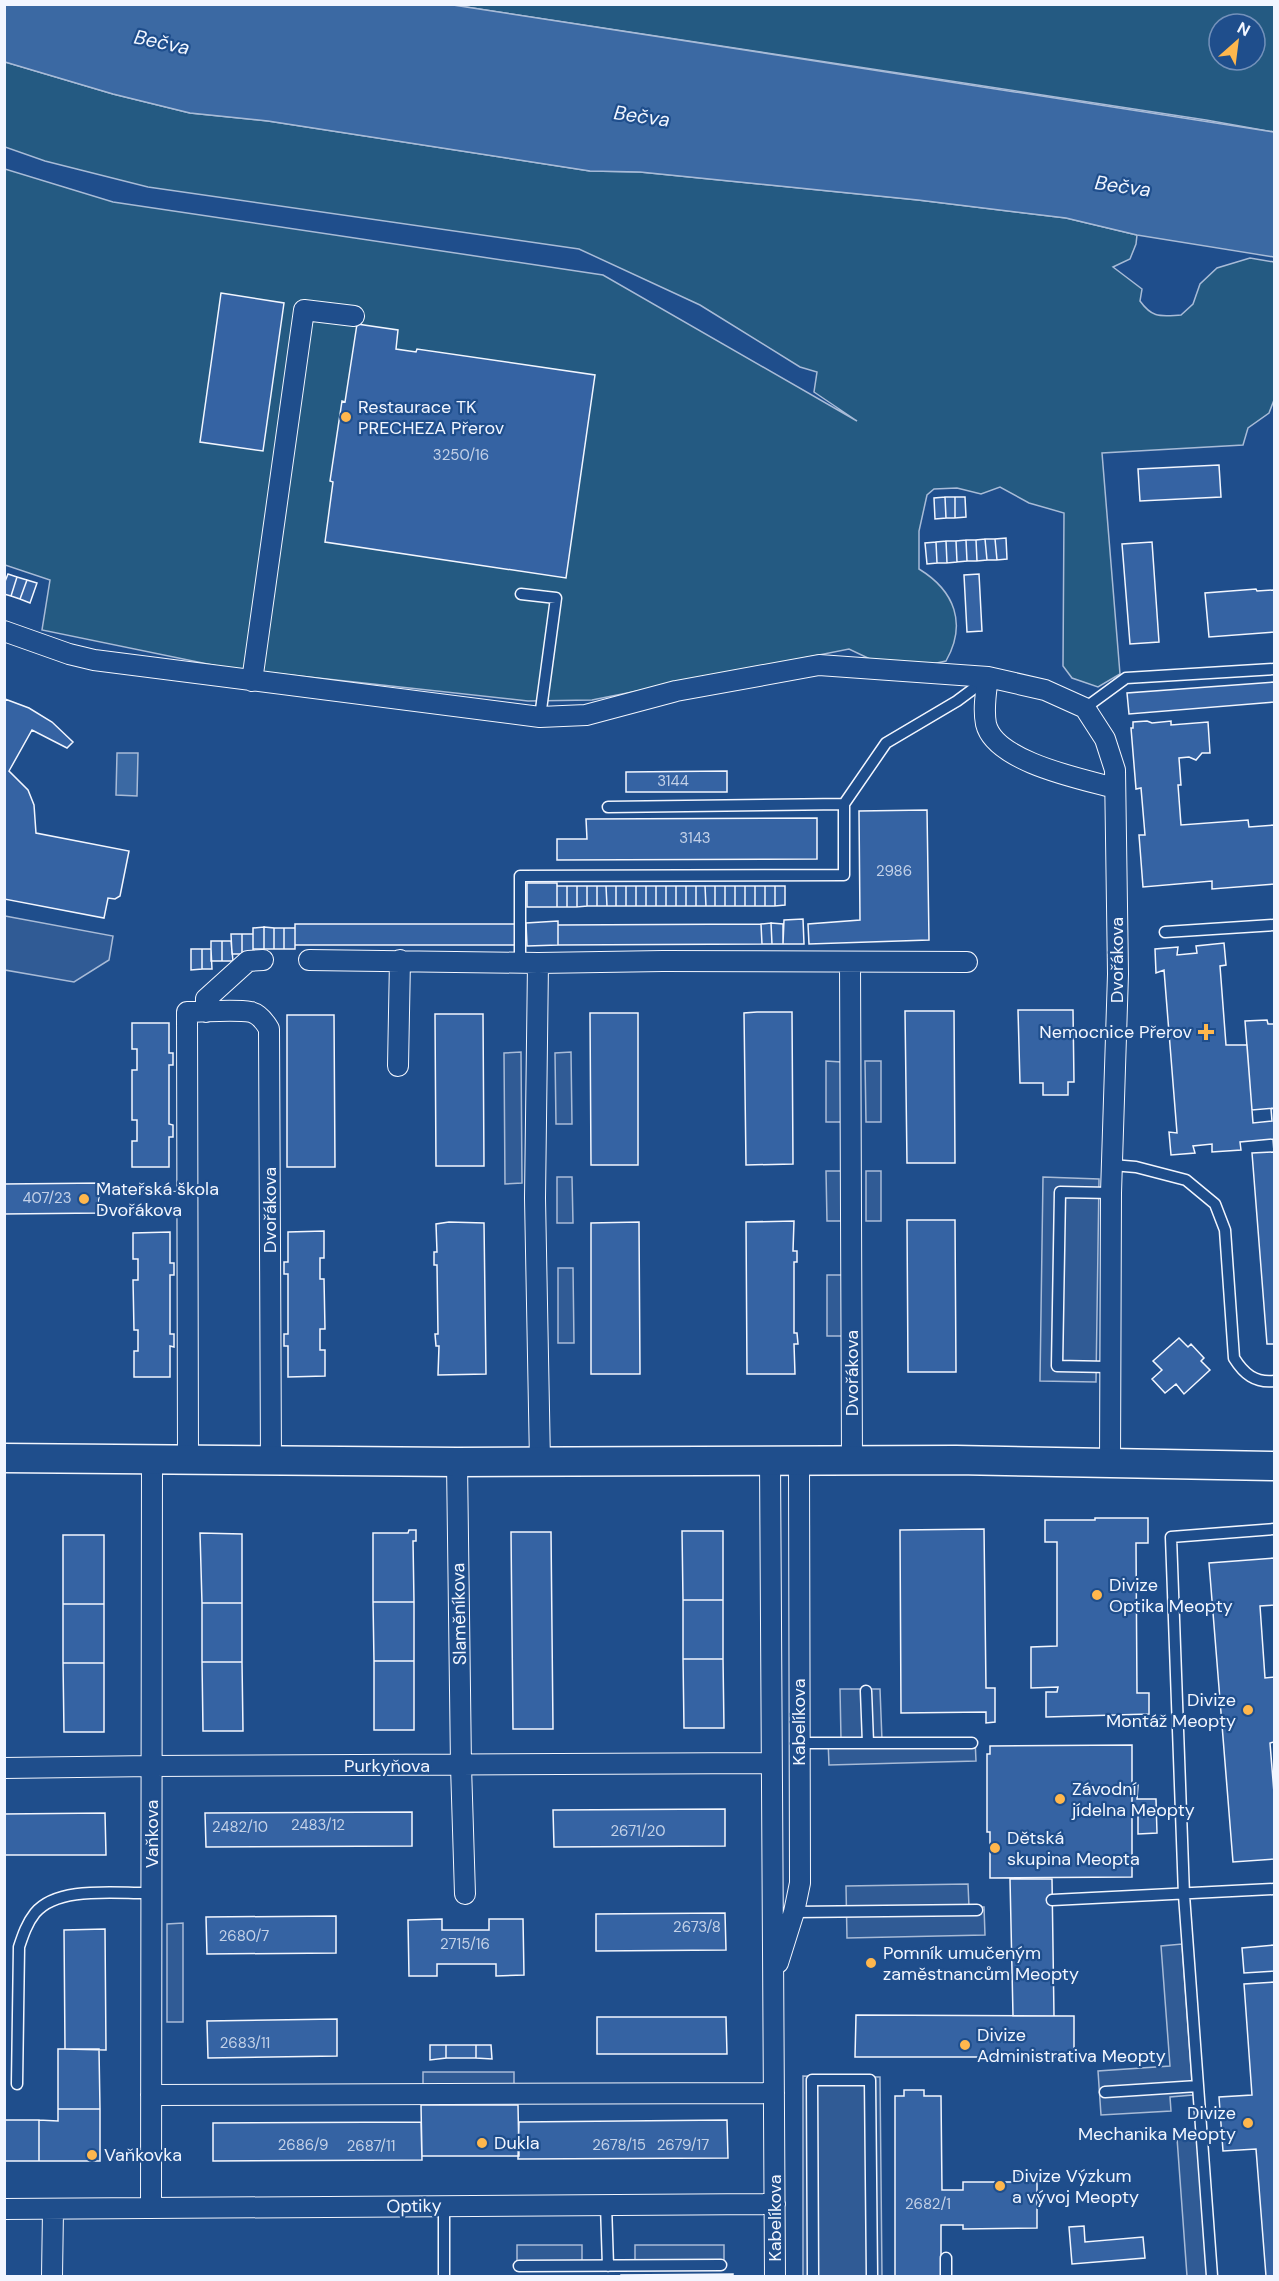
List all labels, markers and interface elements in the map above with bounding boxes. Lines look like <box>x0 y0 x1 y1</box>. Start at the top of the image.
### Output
north arrow <box>1207 12 1267 72</box>
text: N <box>1234 17 1254 41</box>
water label: Bečva <box>132 23 192 61</box>
water label: Bečva <box>612 99 672 133</box>
water label: Bečva <box>1093 169 1153 203</box>
place label: Restaurace TK PRECHEZA Přerov <box>358 395 505 440</box>
marker: Restaurace TK PRECHEZA Přerov <box>339 410 353 424</box>
house number: 3250/16 <box>433 445 489 465</box>
house number: 3144 <box>657 771 689 791</box>
house number: 3143 <box>679 828 711 848</box>
house number: 2986 <box>876 861 912 881</box>
street label: Dvořákova <box>1105 917 1129 1003</box>
place label: Nemocnice Přerov <box>1039 1020 1193 1044</box>
marker: Nemocnice Přerov <box>1197 1023 1215 1041</box>
street label: Dvořákova <box>258 1167 282 1253</box>
place label: Mateřská škola Dvořákova <box>96 1177 219 1222</box>
house number: 407/23 <box>22 1188 72 1208</box>
marker: Mateřská škola Dvořákova <box>77 1192 91 1206</box>
street label: Dvořákova <box>840 1330 864 1416</box>
street label: Slaměníkova <box>446 1563 472 1665</box>
place label: Divize Optika Meopty <box>1109 1573 1233 1618</box>
marker: Divize Optika Meopty <box>1090 1588 1104 1602</box>
street label: Kabelíkova <box>787 1679 811 1765</box>
place label: Divize Montáž Meopty <box>1106 1688 1236 1733</box>
marker: Divize Montáž Meopty <box>1241 1703 1255 1717</box>
street label: Purkyňova <box>344 1754 430 1778</box>
place label: Závodní jídelna Meopty <box>1071 1777 1195 1822</box>
marker: Závodní jídelna Meopty <box>1053 1792 1067 1806</box>
street label: Vaňkova <box>140 1800 164 1868</box>
house number: 2483/12 <box>291 1815 345 1835</box>
house number: 2482/10 <box>212 1817 268 1837</box>
house number: 2671/20 <box>610 1821 666 1841</box>
place label: Dětská skupina Meopta <box>1007 1826 1140 1871</box>
marker: Dětská skupina Meopta <box>988 1841 1002 1855</box>
house number: 2673/8 <box>673 1917 721 1937</box>
house number: 2680/7 <box>219 1926 269 1946</box>
house number: 2715/16 <box>440 1934 490 1954</box>
place label: Pomník umučeným zaměstnancům Meopty <box>883 1941 1079 1986</box>
marker: Pomník umučeným zaměstnancům Meopty <box>864 1956 878 1970</box>
place label: Divize Administrativa Meopty <box>977 2023 1166 2068</box>
house number: 2683/11 <box>220 2033 270 2053</box>
marker: Divize Administrativa Meopty <box>958 2038 972 2052</box>
place label: Divize Mechanika Meopty <box>1078 2101 1236 2146</box>
marker: Divize Mechanika Meopty <box>1241 2116 1255 2130</box>
place label: Dukla <box>494 2131 540 2155</box>
house number: 2686/9 <box>278 2135 328 2155</box>
house number: 2678/15 <box>592 2135 646 2155</box>
house number: 2679/17 <box>657 2135 709 2155</box>
house number: 2687/11 <box>347 2136 395 2156</box>
marker: Dukla <box>475 2136 489 2150</box>
place label: Vaňkovka <box>104 2143 182 2167</box>
marker: Vaňkovka <box>85 2148 99 2162</box>
place label: Divize Výzkum a vývoj Meopty <box>1012 2164 1139 2209</box>
street label: Kabelíkova <box>763 2175 787 2261</box>
marker: Divize Výzkum a vývoj Meopty <box>993 2179 1007 2193</box>
street label: Optiky <box>386 2194 442 2218</box>
house number: 2682/1 <box>905 2194 951 2214</box>

